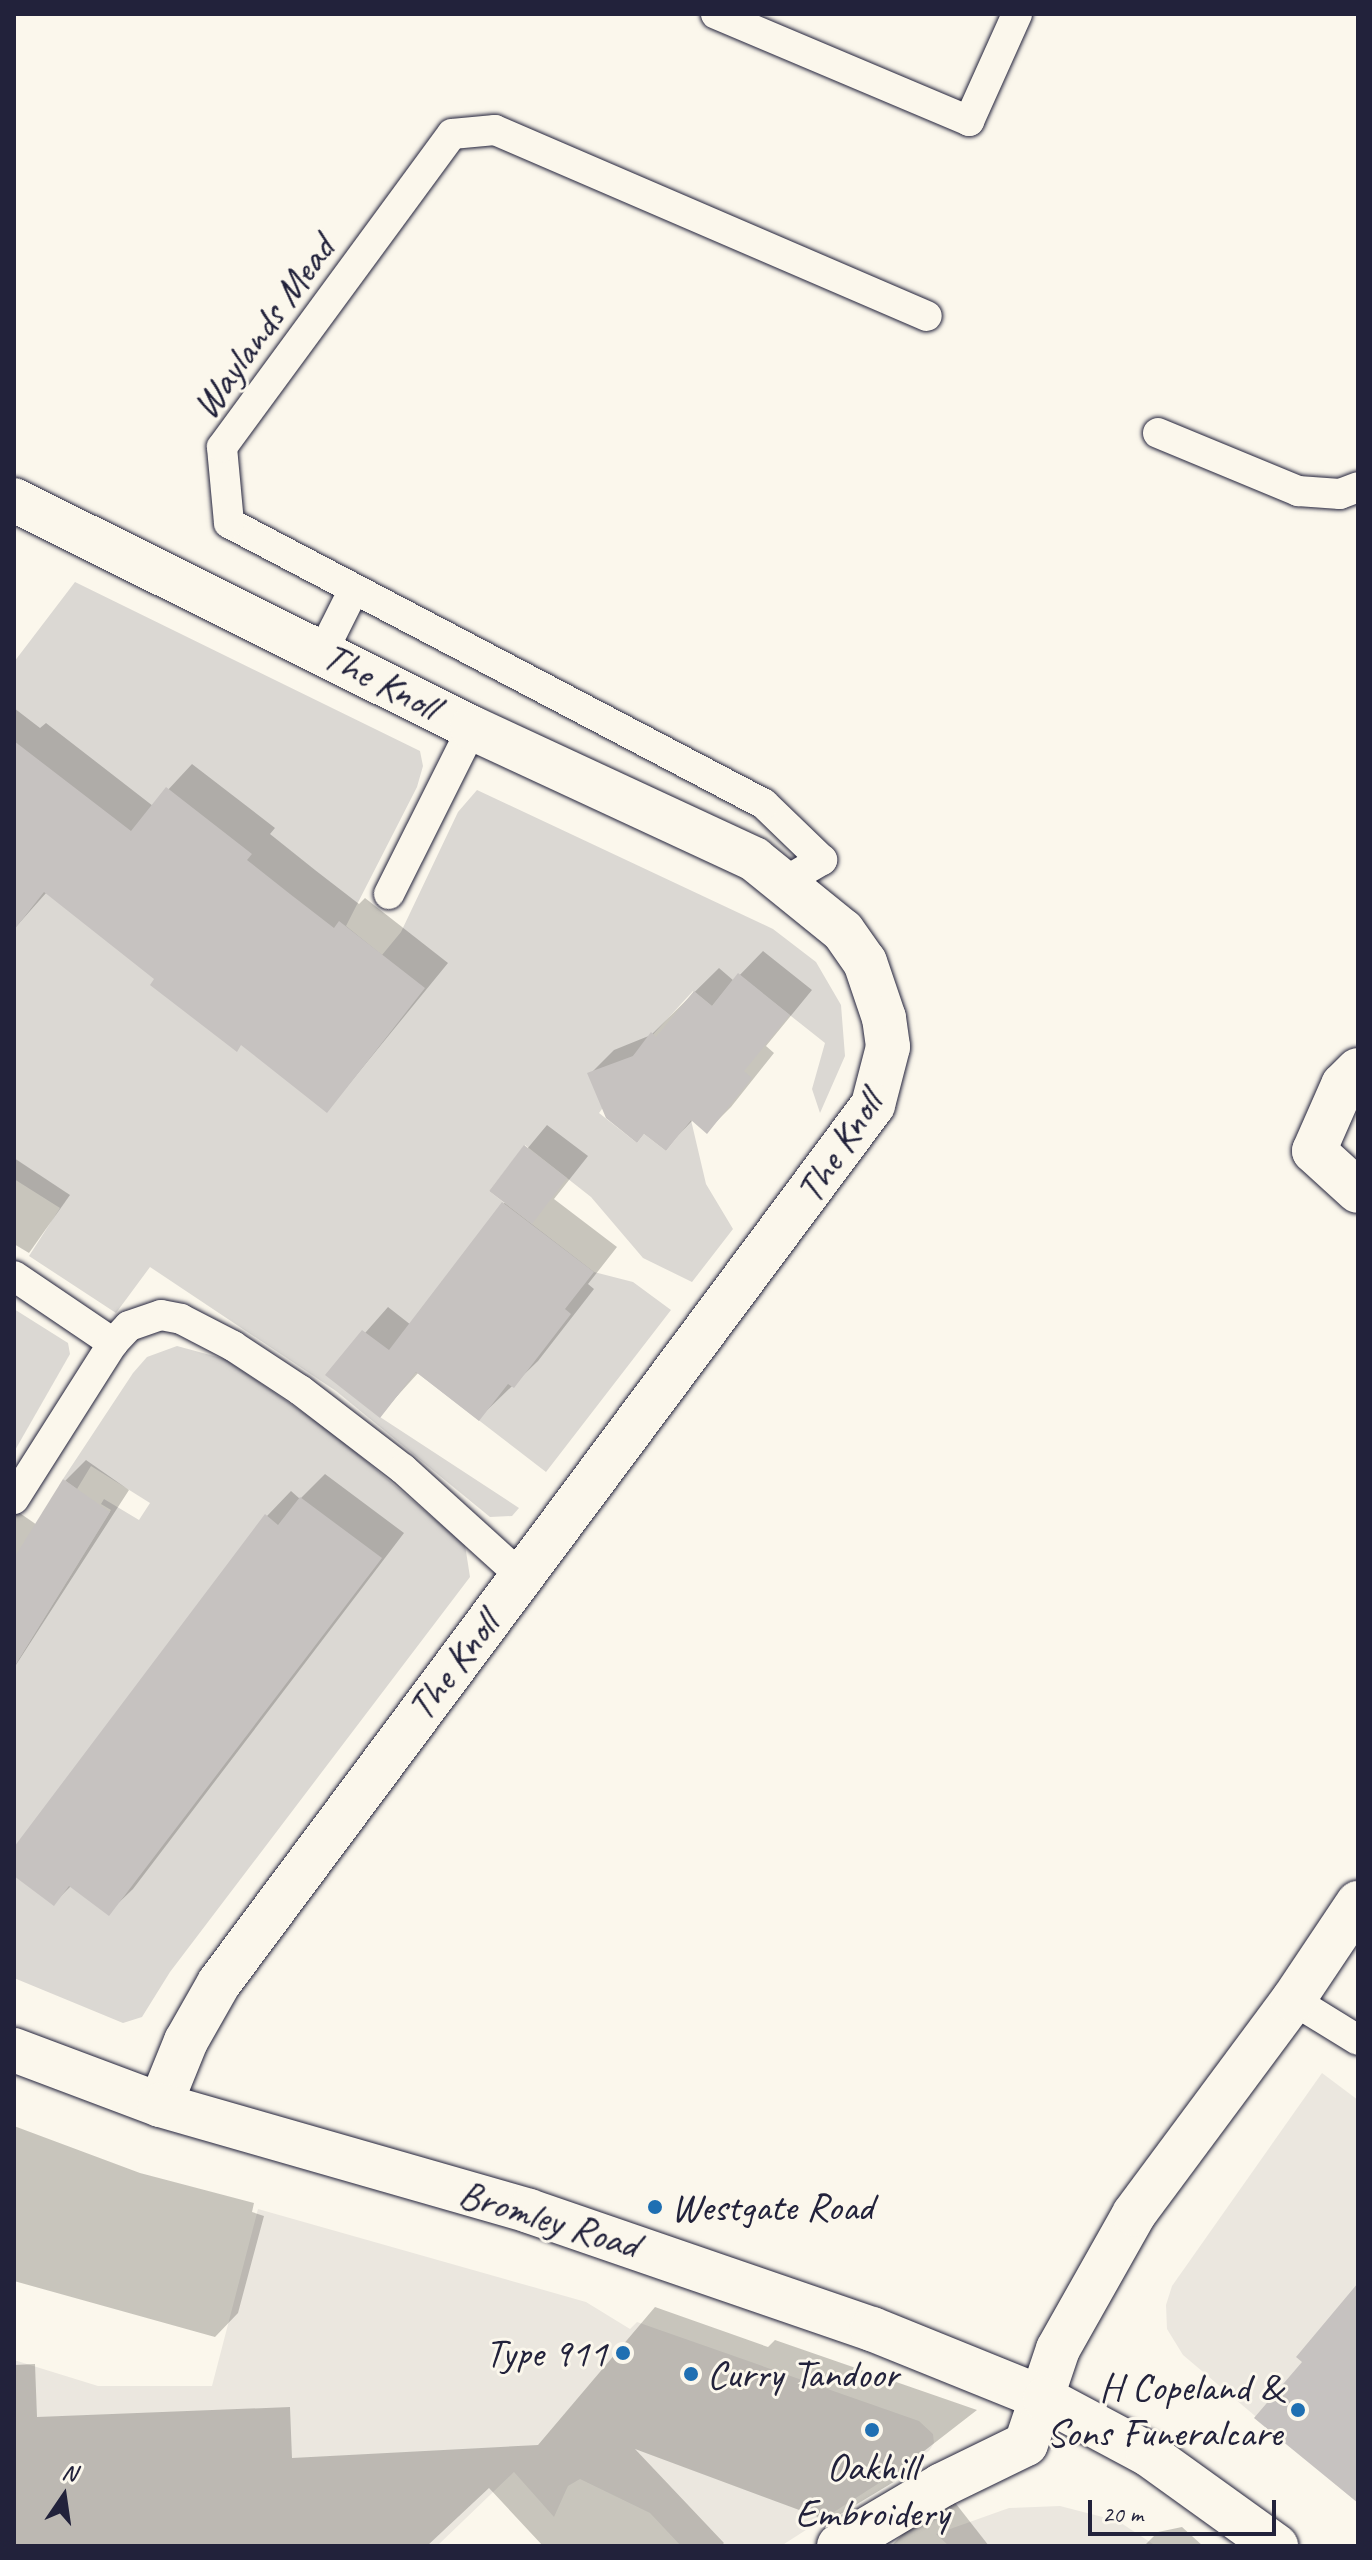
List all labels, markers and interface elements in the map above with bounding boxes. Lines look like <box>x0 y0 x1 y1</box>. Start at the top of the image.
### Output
street label: Waylands Mead <box>181 227 345 427</box>
street label: The Knoll <box>315 631 447 731</box>
street label: The Knoll <box>785 1082 893 1212</box>
street label: The Knoll <box>396 1602 510 1730</box>
street label: Bromley Road <box>454 2169 644 2269</box>
place label: Westgate Road <box>671 2183 873 2231</box>
marker: Westgate Road <box>646 2198 664 2216</box>
place label: Type 911 <box>485 2329 607 2377</box>
marker: Type 911 <box>614 2344 632 2362</box>
place label: Curry Tandoor <box>707 2350 901 2398</box>
place label: H Copeland & Sons Funeralcare <box>1047 2363 1282 2457</box>
marker: Curry Tandoor <box>682 2365 700 2383</box>
marker: H Copeland & Sons Funeralcare <box>1289 2401 1307 2419</box>
marker: Oakhill Embroidery <box>863 2421 881 2439</box>
place label: Oakhill Embroidery <box>795 2443 949 2537</box>
north arrow <box>24 2456 104 2536</box>
text: N <box>60 2457 79 2488</box>
scale bar <box>1092 2484 1280 2534</box>
text: 20 m <box>1102 2499 1143 2529</box>

